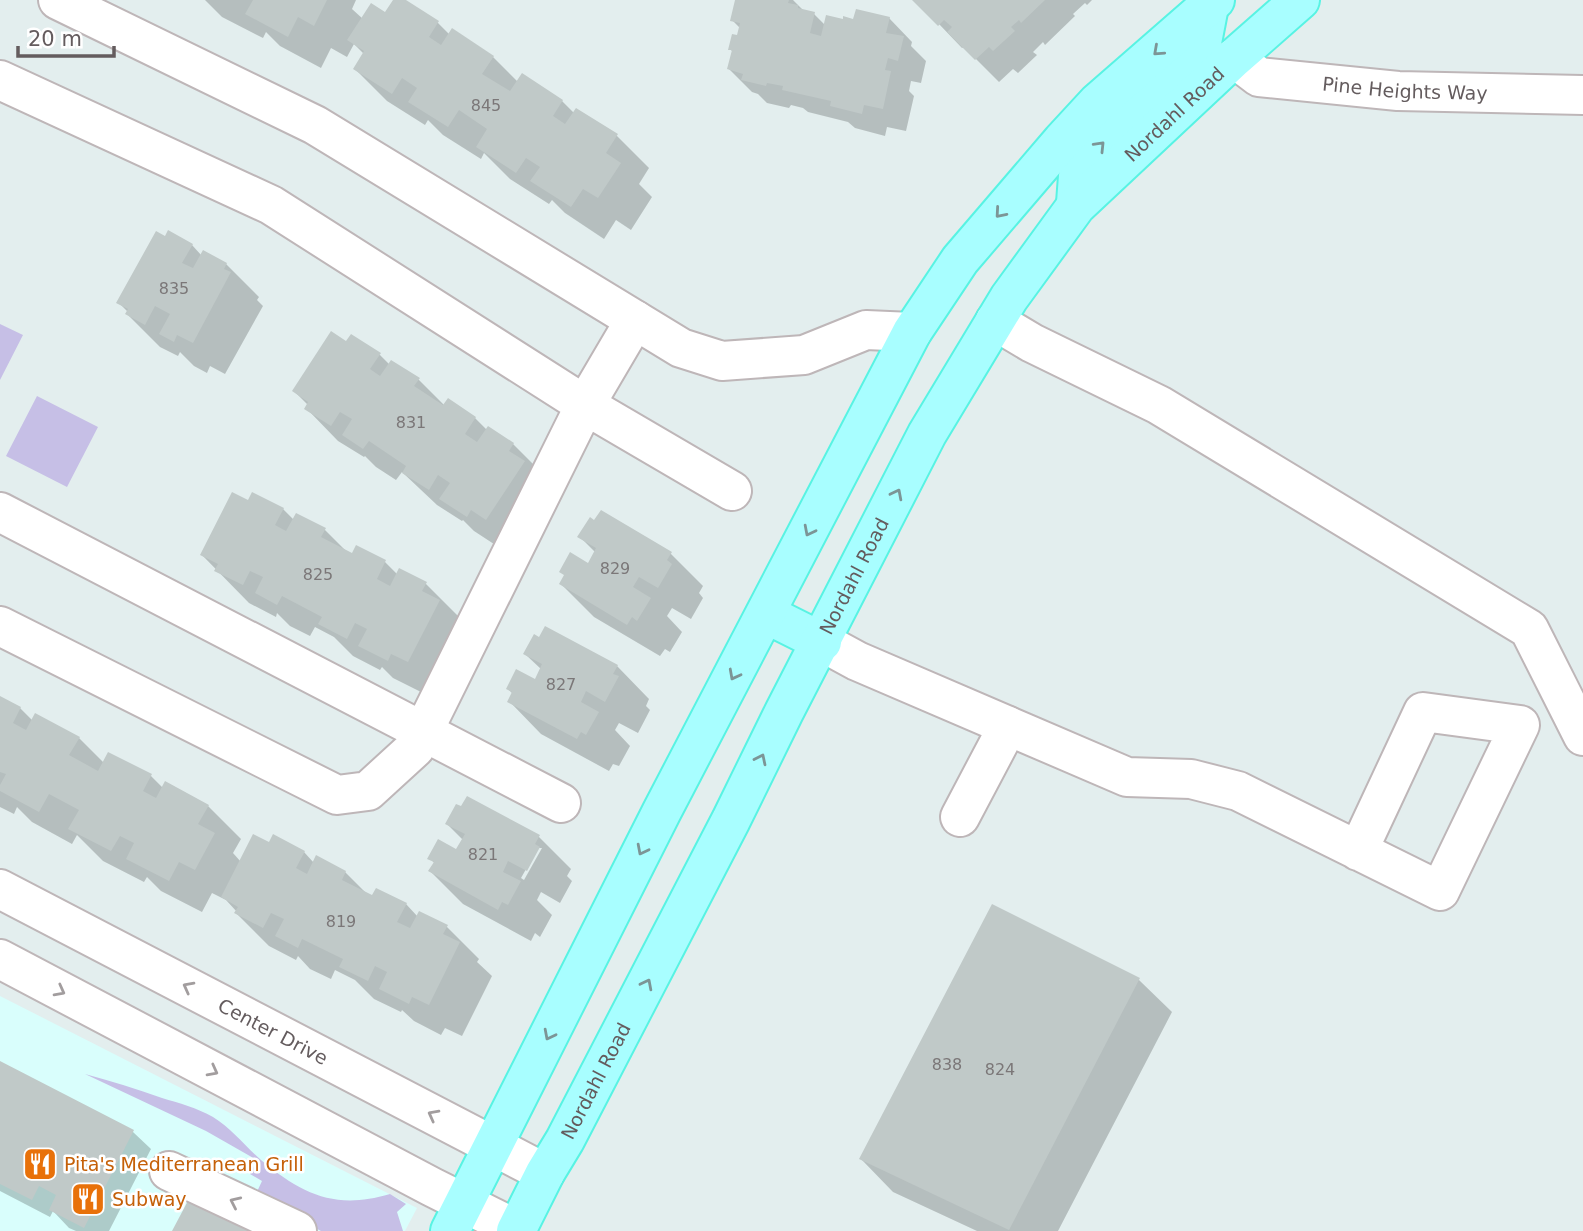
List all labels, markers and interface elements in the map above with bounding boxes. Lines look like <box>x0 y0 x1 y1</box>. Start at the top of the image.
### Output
scale bar <box>18 14 114 58</box>
text: 20 m <box>28 27 82 51</box>
one-way arrow <box>1153 43 1166 55</box>
street label: Nordahl Road <box>1120 62 1228 166</box>
street label: Pine Heights Way <box>1321 72 1488 104</box>
house number: 845 <box>471 96 501 115</box>
one-way arrow <box>1092 141 1105 154</box>
one-way arrow <box>996 205 1008 218</box>
house number: 835 <box>159 279 189 298</box>
house number: 831 <box>396 413 426 432</box>
one-way arrow <box>889 489 902 501</box>
street label: Nordahl Road <box>815 514 893 638</box>
one-way arrow <box>803 524 817 536</box>
house number: 829 <box>600 559 630 578</box>
house number: 825 <box>303 565 333 584</box>
one-way arrow <box>729 667 742 680</box>
house number: 827 <box>546 675 576 694</box>
one-way arrow <box>753 754 767 766</box>
one-way arrow <box>637 843 651 855</box>
house number: 821 <box>468 845 498 864</box>
house number: 819 <box>326 912 356 931</box>
one-way arrow <box>638 978 652 991</box>
one-way arrow <box>183 982 195 995</box>
one-way arrow <box>53 983 66 997</box>
street label: Center Drive <box>215 994 332 1069</box>
street label: Nordahl Road <box>556 1019 635 1143</box>
one-way arrow <box>543 1027 557 1040</box>
house number: 838 <box>932 1055 962 1074</box>
house number: 824 <box>985 1060 1015 1079</box>
one-way arrow <box>206 1063 218 1077</box>
one-way arrow <box>428 1110 440 1124</box>
restaurant icon: Pita's Mediterranean Grill <box>21 1145 59 1183</box>
place label: Pita's Mediterranean Grill <box>64 1153 304 1175</box>
restaurant icon: Subway <box>69 1180 107 1218</box>
place label: Subway <box>112 1188 187 1210</box>
one-way arrow <box>230 1196 242 1210</box>

